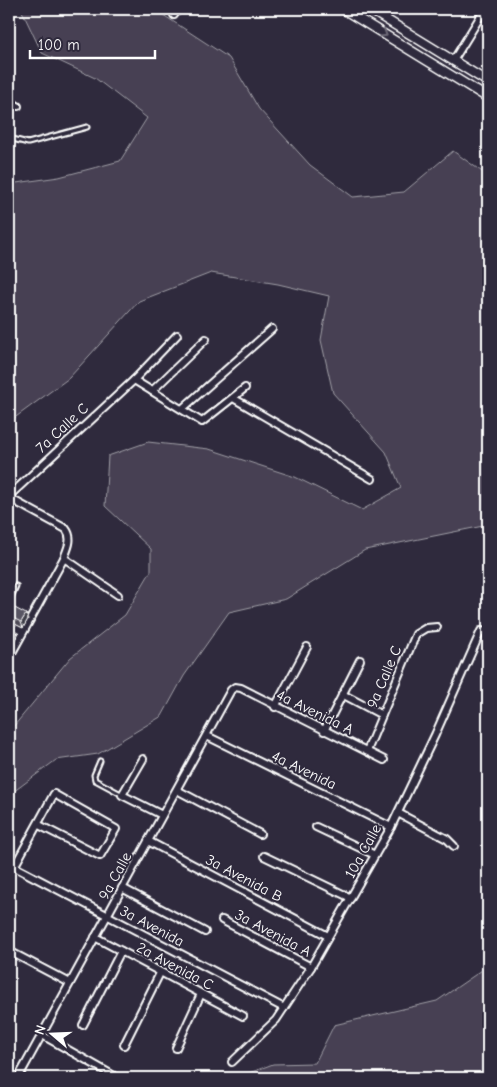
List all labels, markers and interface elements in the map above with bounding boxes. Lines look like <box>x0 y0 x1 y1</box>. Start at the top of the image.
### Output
scale bar <box>30 28 155 60</box>
one-way arrow <box>379 28 388 38</box>
text: 100 m <box>38 36 80 54</box>
street label: 7a Calle C <box>32 399 92 457</box>
street label: 9a Calle C <box>363 643 405 711</box>
street label: 4a Avenida A <box>274 686 357 738</box>
street label: 4a Avenida <box>269 747 339 793</box>
street label: 10a Calle <box>341 820 385 881</box>
street label: 9a Calle <box>95 849 136 903</box>
street label: 3a Avenida B <box>203 850 285 906</box>
street label: 3a Avenida <box>117 902 187 950</box>
street label: 3a Avenida A <box>232 905 314 961</box>
street label: 2a Avenida C <box>134 938 216 994</box>
north arrow <box>28 1010 78 1060</box>
text: N <box>31 1023 50 1037</box>

